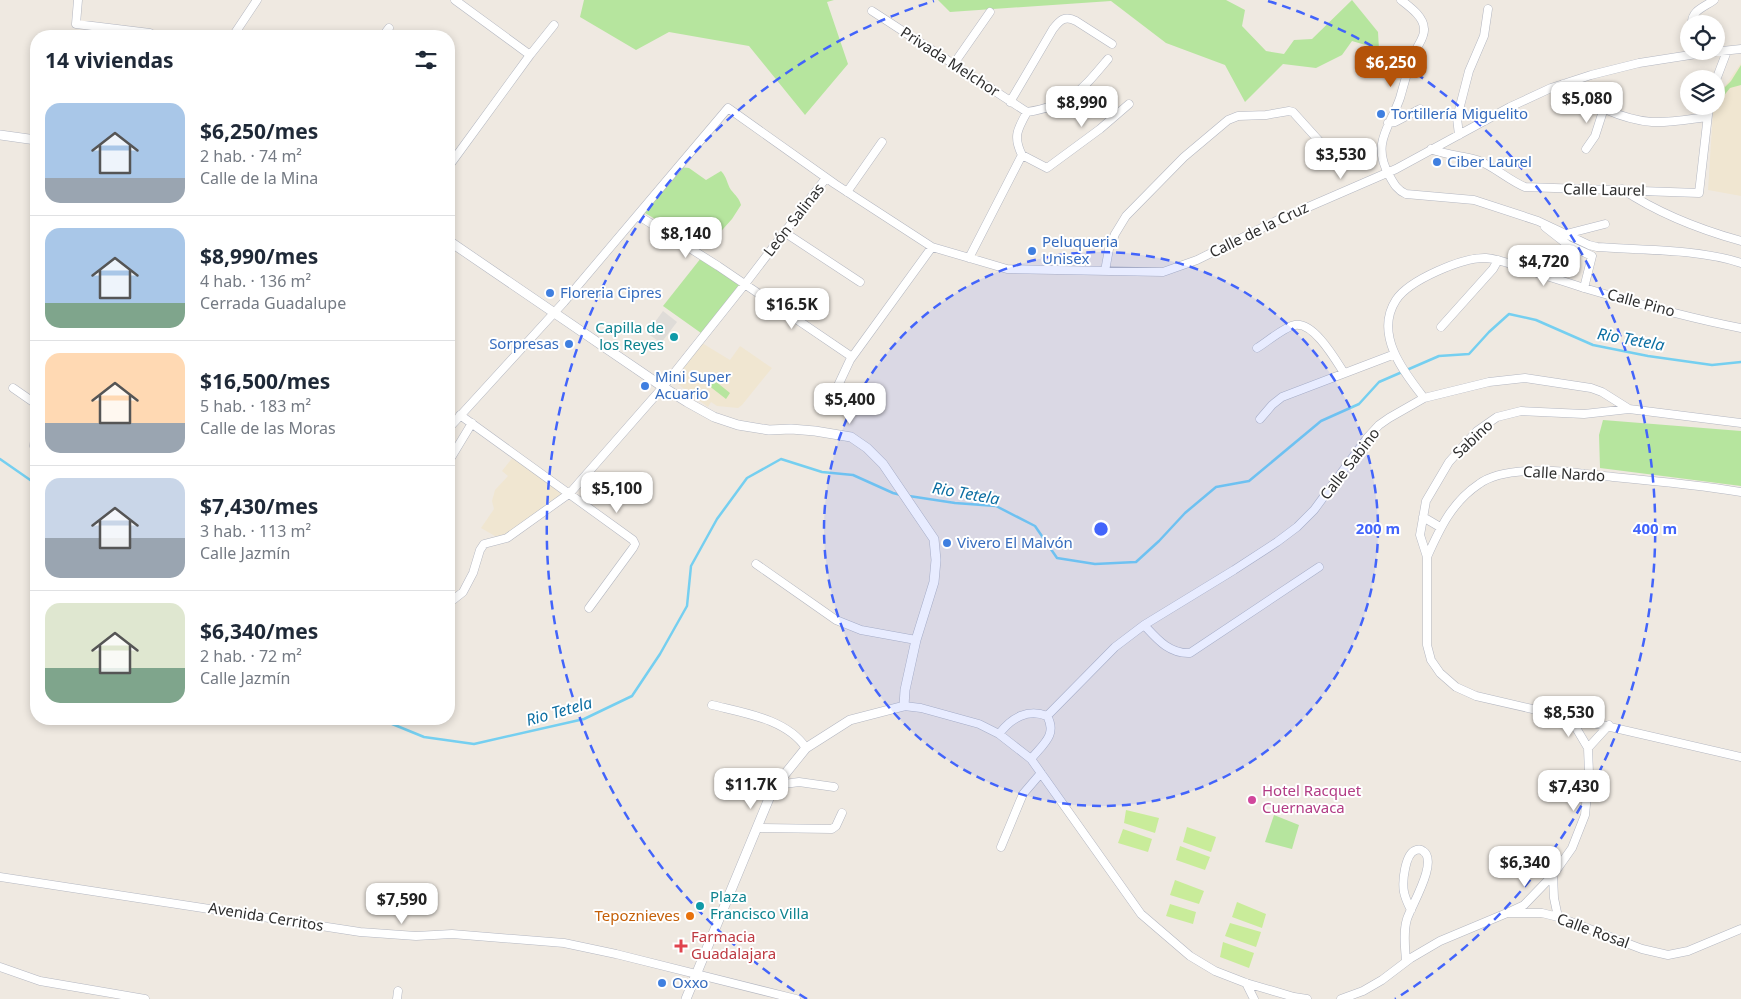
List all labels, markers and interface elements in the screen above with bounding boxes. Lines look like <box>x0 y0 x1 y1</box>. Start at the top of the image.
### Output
map controls <box>1680 15 1725 115</box>
button: locate <box>1680 15 1725 60</box>
street label: Privada Melchor <box>897 22 1004 101</box>
text: 14 viviendas <box>45 46 174 74</box>
icon: filters <box>412 46 440 74</box>
pin: $6,250 <box>1350 46 1432 88</box>
text: $6,250 <box>1366 51 1416 73</box>
button: layers <box>1680 70 1725 115</box>
pin: $5,080 <box>1546 82 1628 124</box>
pin: $8,990 <box>1041 86 1123 128</box>
text: $5,080 <box>1562 87 1612 109</box>
text: $8,990 <box>1057 91 1107 113</box>
place label: Tortillería Miguelito <box>1391 103 1528 123</box>
marker: Tortillería Miguelito <box>1375 108 1387 120</box>
text: $6,250/mes <box>200 117 318 145</box>
icon: home <box>85 123 145 183</box>
pin: $3,530 <box>1300 138 1382 180</box>
text: $3,530 <box>1316 143 1366 165</box>
text: 2 hab. · 74 m² <box>200 145 302 167</box>
place label: Ciber Laurel <box>1447 151 1532 171</box>
marker: Ciber Laurel <box>1431 156 1443 168</box>
text: Calle de la Mina <box>200 167 318 189</box>
street label: Calle Laurel <box>1563 178 1645 200</box>
street label: León Salinas <box>758 179 828 260</box>
street label: Calle de la Cruz <box>1206 196 1311 262</box>
pin: $8,140 <box>645 216 727 259</box>
text: $8,140 <box>661 222 711 244</box>
place label: Peluqueria Unisex <box>1042 231 1118 268</box>
text: $8,990/mes <box>200 242 318 270</box>
pin: $4,720 <box>1503 244 1585 287</box>
marker: Peluqueria Unisex <box>1026 245 1038 257</box>
icon: home <box>85 248 145 308</box>
text: $4,720 <box>1519 250 1569 272</box>
text: 4 hab. · 136 m² <box>200 270 311 292</box>
place label: Floreria Cipres <box>560 282 662 302</box>
street label: Calle Pino <box>1605 283 1677 321</box>
marker: Floreria Cipres <box>544 287 556 299</box>
pin: $16.5K <box>751 288 833 330</box>
text: Cerrada Guadalupe <box>200 292 346 314</box>
text: $16.5K <box>766 293 818 315</box>
place label: Capilla de los Reyes <box>595 317 664 354</box>
water label: Rio Tetela <box>1596 322 1666 356</box>
marker: Capilla de los Reyes <box>668 331 680 343</box>
place label: Sorpresas <box>489 333 559 353</box>
marker: Sorpresas <box>563 338 575 350</box>
place label: Mini Super Acuario <box>655 366 731 403</box>
text: $16,500/mes <box>200 367 330 395</box>
icon: home <box>85 373 145 433</box>
marker: Mini Super Acuario <box>639 380 651 392</box>
pin: $5,400 <box>809 382 891 425</box>
text: $5,400 <box>825 388 875 410</box>
text: 5 hab. · 183 m² <box>200 395 311 417</box>
street label: Sabino <box>1448 415 1497 462</box>
text: Calle de las Moras <box>200 417 336 439</box>
street label: Calle Sabino <box>1315 423 1384 503</box>
street label: Calle Nardo <box>1523 461 1606 485</box>
pin: $5,100 <box>576 472 658 514</box>
water label: Rio Tetela <box>931 476 1001 510</box>
text: $5,100 <box>592 477 642 499</box>
text: $7,430/mes <box>200 492 318 520</box>
icon: home <box>85 498 145 558</box>
text: 200 m <box>1356 518 1400 538</box>
text: 400 m <box>1633 518 1677 538</box>
text: 3 hab. · 113 m² <box>200 520 311 542</box>
centre of rings <box>1092 520 1110 538</box>
place label: Vivero El Malvón <box>957 532 1073 552</box>
marker: Vivero El Malvón <box>941 537 953 549</box>
text: Calle Jazmín <box>200 542 290 564</box>
text: $6,340/mes <box>200 617 318 645</box>
icon: home <box>85 623 145 683</box>
text: 2 hab. · 72 m² <box>200 645 302 667</box>
text: Calle Jazmín <box>200 667 290 689</box>
water label: Rio Tetela <box>523 691 595 731</box>
pin: $8,530 <box>1528 696 1610 738</box>
text: $8,530 <box>1544 701 1594 723</box>
pin: $11.7K <box>710 768 792 810</box>
pin: $7,430 <box>1533 770 1615 812</box>
text: $11.7K <box>725 773 777 795</box>
text: $7,430 <box>1549 775 1599 797</box>
place label: Hotel Racquet Cuernavaca <box>1262 780 1362 817</box>
marker: Hotel Racquet Cuernavaca <box>1246 794 1258 806</box>
pin: $6,340 <box>1484 846 1566 888</box>
text: $6,340 <box>1500 851 1550 873</box>
pin: $7,590 <box>361 882 443 925</box>
place label: Plaza Francisco Villa <box>710 886 809 923</box>
text: $7,590 <box>377 888 427 910</box>
street label: Avenida Cerritos <box>207 897 325 935</box>
marker: Plaza Francisco Villa <box>694 900 706 912</box>
place label: Tepoznieves <box>594 905 680 925</box>
street label: Calle Rosal <box>1554 908 1632 952</box>
marker: Tepoznieves <box>684 910 696 922</box>
place label: Farmacia Guadalajara <box>691 926 776 963</box>
marker: Farmacia Guadalajara <box>675 940 687 952</box>
place label: Oxxo <box>672 972 708 992</box>
marker: Oxxo <box>656 977 668 989</box>

